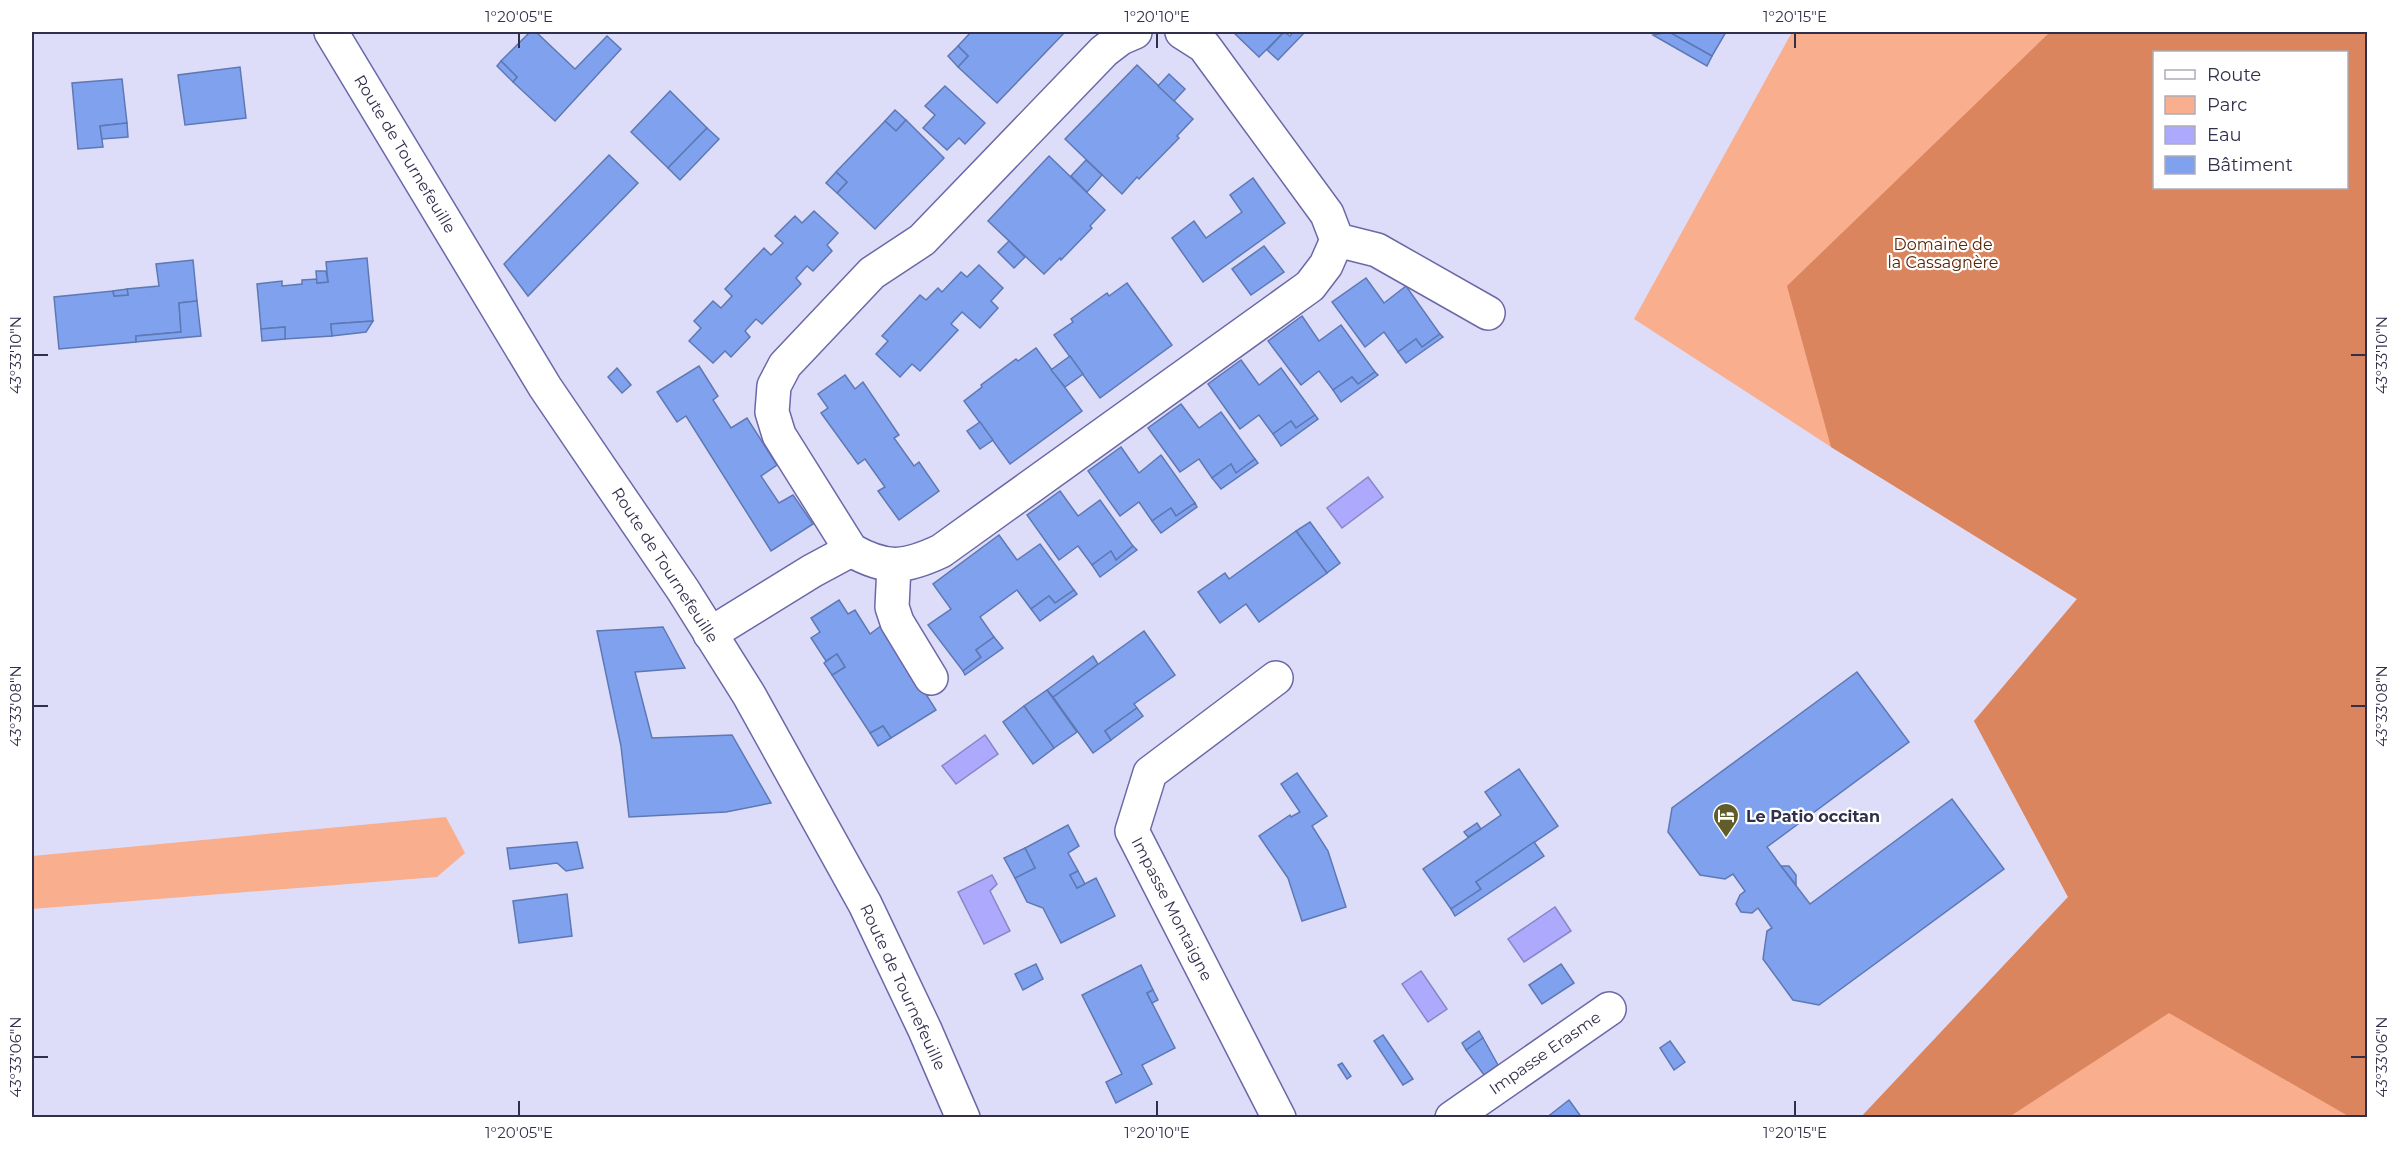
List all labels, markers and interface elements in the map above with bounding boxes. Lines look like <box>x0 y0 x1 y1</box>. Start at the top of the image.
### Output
text: 1°20'05"E <box>485 7 553 26</box>
text: 1°20'10"E <box>1124 7 1190 26</box>
text: 1°20'15"E <box>1763 7 1827 26</box>
legend <box>2153 51 2348 189</box>
text: Route <box>2207 64 2261 86</box>
street label: Route de Tournefeuille <box>350 71 460 237</box>
text: Parc <box>2207 94 2247 116</box>
text: Eau <box>2207 124 2242 146</box>
text: Bâtiment <box>2207 154 2293 176</box>
park label: Domaine de la Cassagnère <box>1888 235 1998 272</box>
text: 43°33'10"N <box>6 316 25 394</box>
text: 43°33'10"N <box>2372 316 2391 394</box>
street label: Route de Tournefeuille <box>608 484 722 646</box>
text: 43°33'08"N <box>6 665 25 747</box>
text: 43°33'08"N <box>2372 665 2391 747</box>
hotel icon: Le Patio occitan <box>1711 801 1741 839</box>
place label: Le Patio occitan <box>1746 807 1880 826</box>
street label: Impasse Montaigne <box>1127 834 1217 984</box>
street label: Route de Tournefeuille <box>856 901 950 1073</box>
street label: Impasse Erasme <box>1486 1007 1604 1099</box>
text: 43°33'06"N <box>6 1016 25 1098</box>
text: 43°33'06"N <box>2372 1016 2391 1098</box>
text: 1°20'05"E <box>485 1123 553 1142</box>
text: 1°20'10"E <box>1124 1123 1190 1142</box>
text: 1°20'15"E <box>1763 1123 1827 1142</box>

